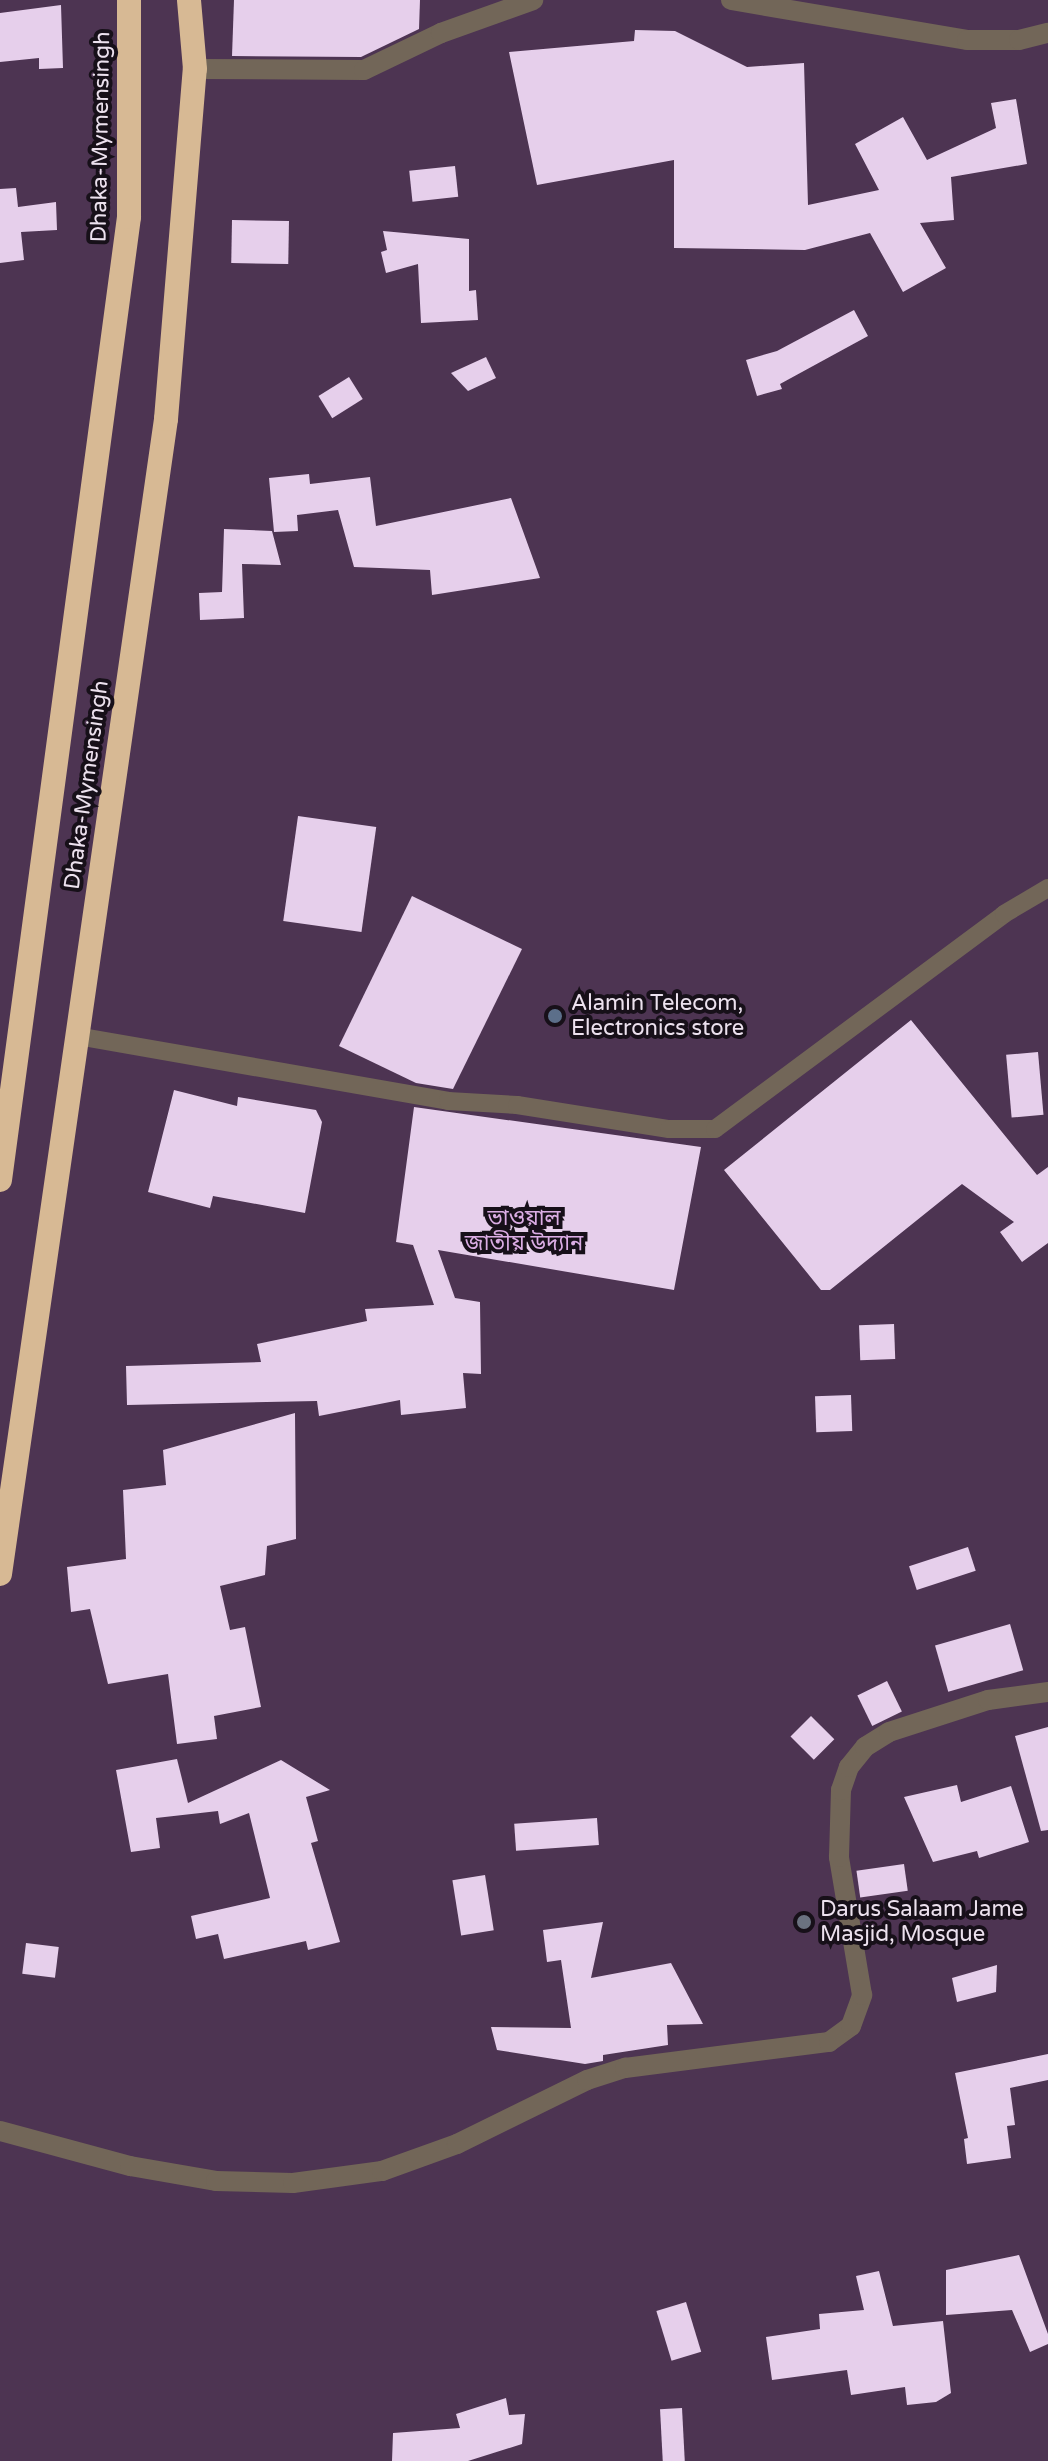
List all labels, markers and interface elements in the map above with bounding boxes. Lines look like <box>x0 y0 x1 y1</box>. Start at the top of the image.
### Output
street label: Dhaka-Mymensingh <box>86 31 116 243</box>
street label: Dhaka-Mymensingh <box>59 679 115 891</box>
place label: Alamin Telecom, Electronics store <box>571 990 744 1042</box>
marker: Alamin Telecom, Electronics store <box>546 1007 564 1025</box>
park label: ভাওয়াল জাতীয় উদ্যান <box>465 1205 583 1256</box>
place label: Darus Salaam Jame Masjid, Mosque <box>820 1896 1024 1948</box>
marker: Darus Salaam Jame Masjid, Mosque <box>795 1913 813 1931</box>

